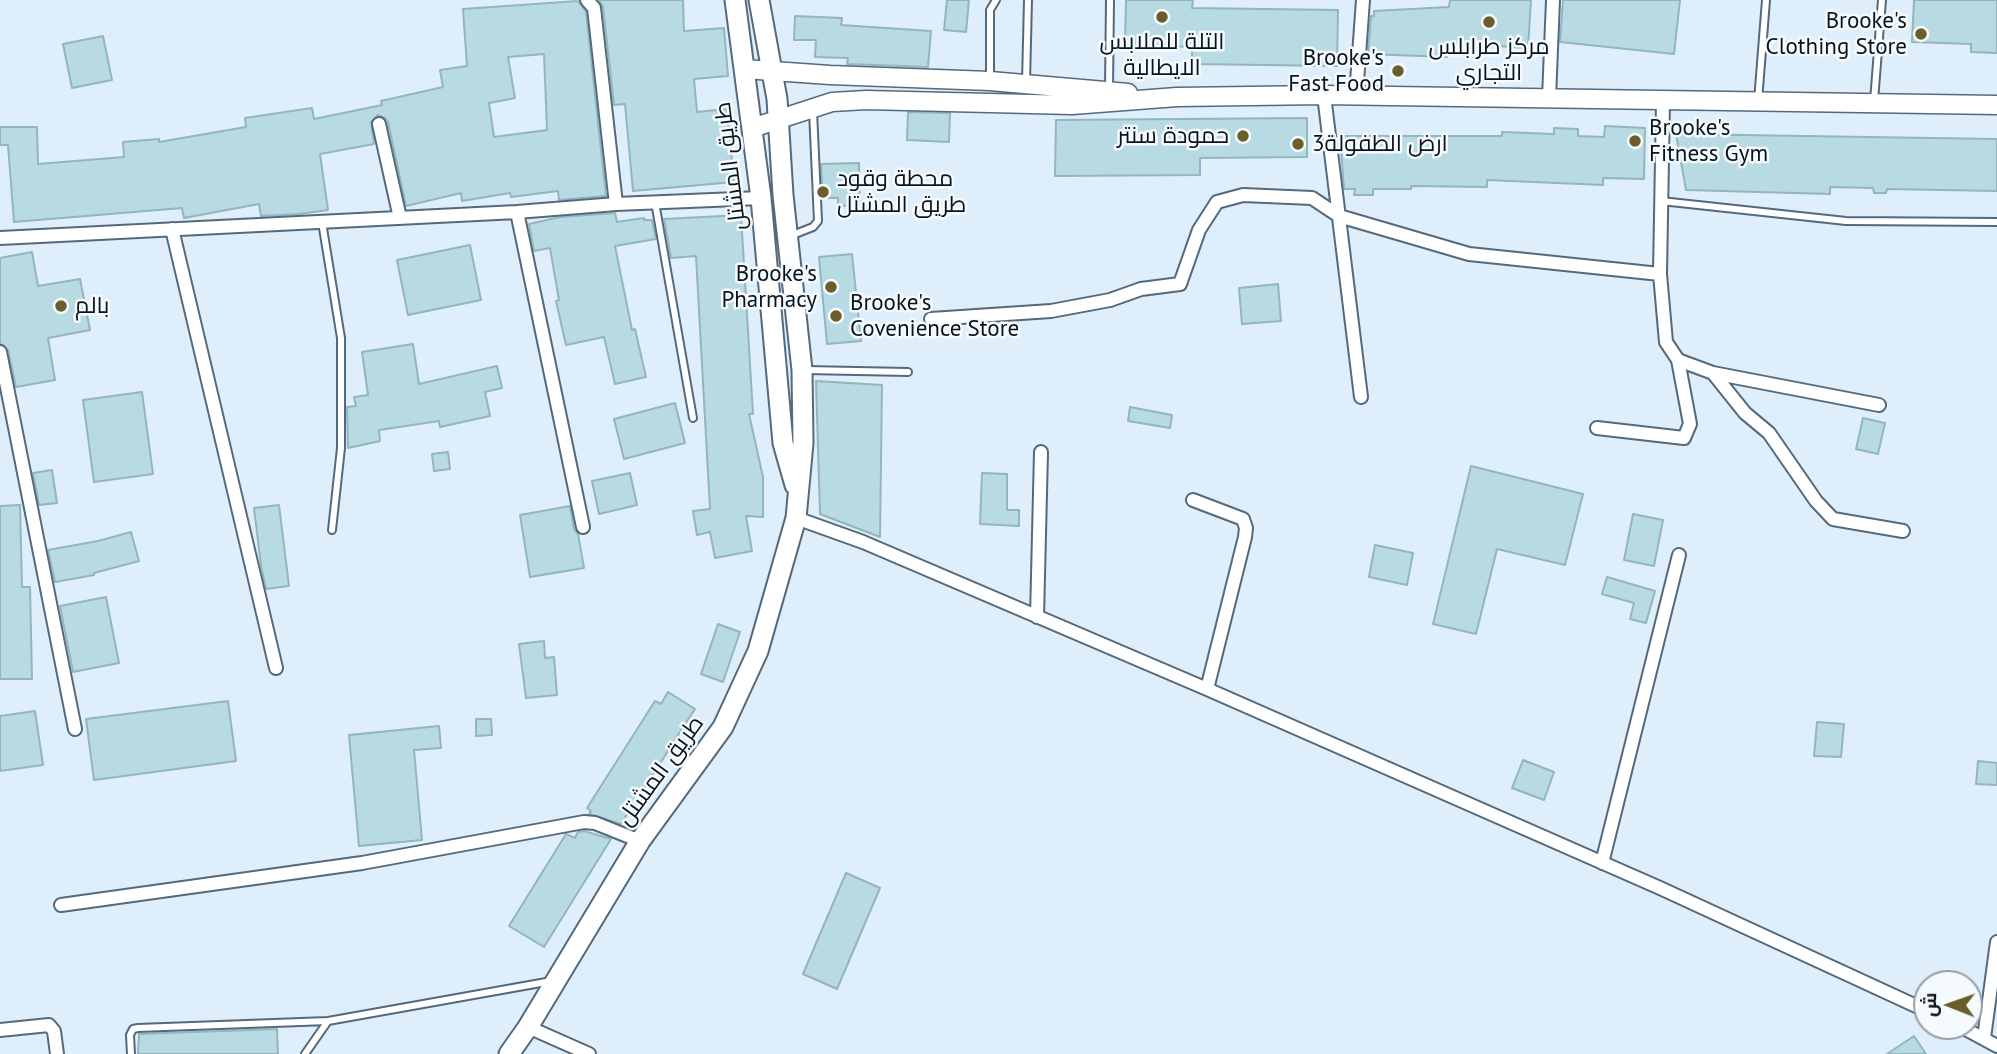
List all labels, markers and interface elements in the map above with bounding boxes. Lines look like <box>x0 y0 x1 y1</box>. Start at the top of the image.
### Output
place label: Brooke's Clothing Store <box>1766 7 1907 61</box>
marker: التلة للملابس الايطالية <box>1154 9 1170 25</box>
marker: مركز طرابلس التجاري <box>1481 14 1497 30</box>
marker: Brooke's Clothing Store <box>1913 26 1929 42</box>
place label: التلة للملابس الايطالية <box>1100 28 1224 82</box>
place label: مركز طرابلس التجاري <box>1428 33 1550 87</box>
place label: Brooke's Fast Food <box>1288 44 1384 98</box>
marker: Brooke's Fast Food <box>1390 63 1406 79</box>
street label: طريق المشتل <box>709 100 753 232</box>
place label: Brooke's Fitness Gym <box>1649 114 1768 168</box>
place label: حمودة سنتر <box>1117 122 1229 150</box>
marker: حمودة سنتر <box>1235 128 1251 144</box>
place label: ارض الطفولة3 <box>1312 130 1448 158</box>
marker: Brooke's Fitness Gym <box>1627 133 1643 149</box>
marker: ارض الطفولة3 <box>1290 136 1306 152</box>
place label: محطة وقود طريق المشتل <box>837 165 966 219</box>
marker: محطة وقود طريق المشتل <box>815 184 831 200</box>
place label: Brooke's Pharmacy <box>721 260 817 314</box>
marker: Brooke's Pharmacy <box>823 279 839 295</box>
place label: Brooke's Covenience Store <box>850 289 1019 343</box>
place label: بالم <box>75 292 109 320</box>
marker: بالم <box>53 298 69 314</box>
marker: Brooke's Covenience Store <box>828 308 844 324</box>
street label: طريق المشتل <box>612 711 710 831</box>
north arrow <box>1913 970 1983 1040</box>
text: ش <box>1917 992 1941 1017</box>

